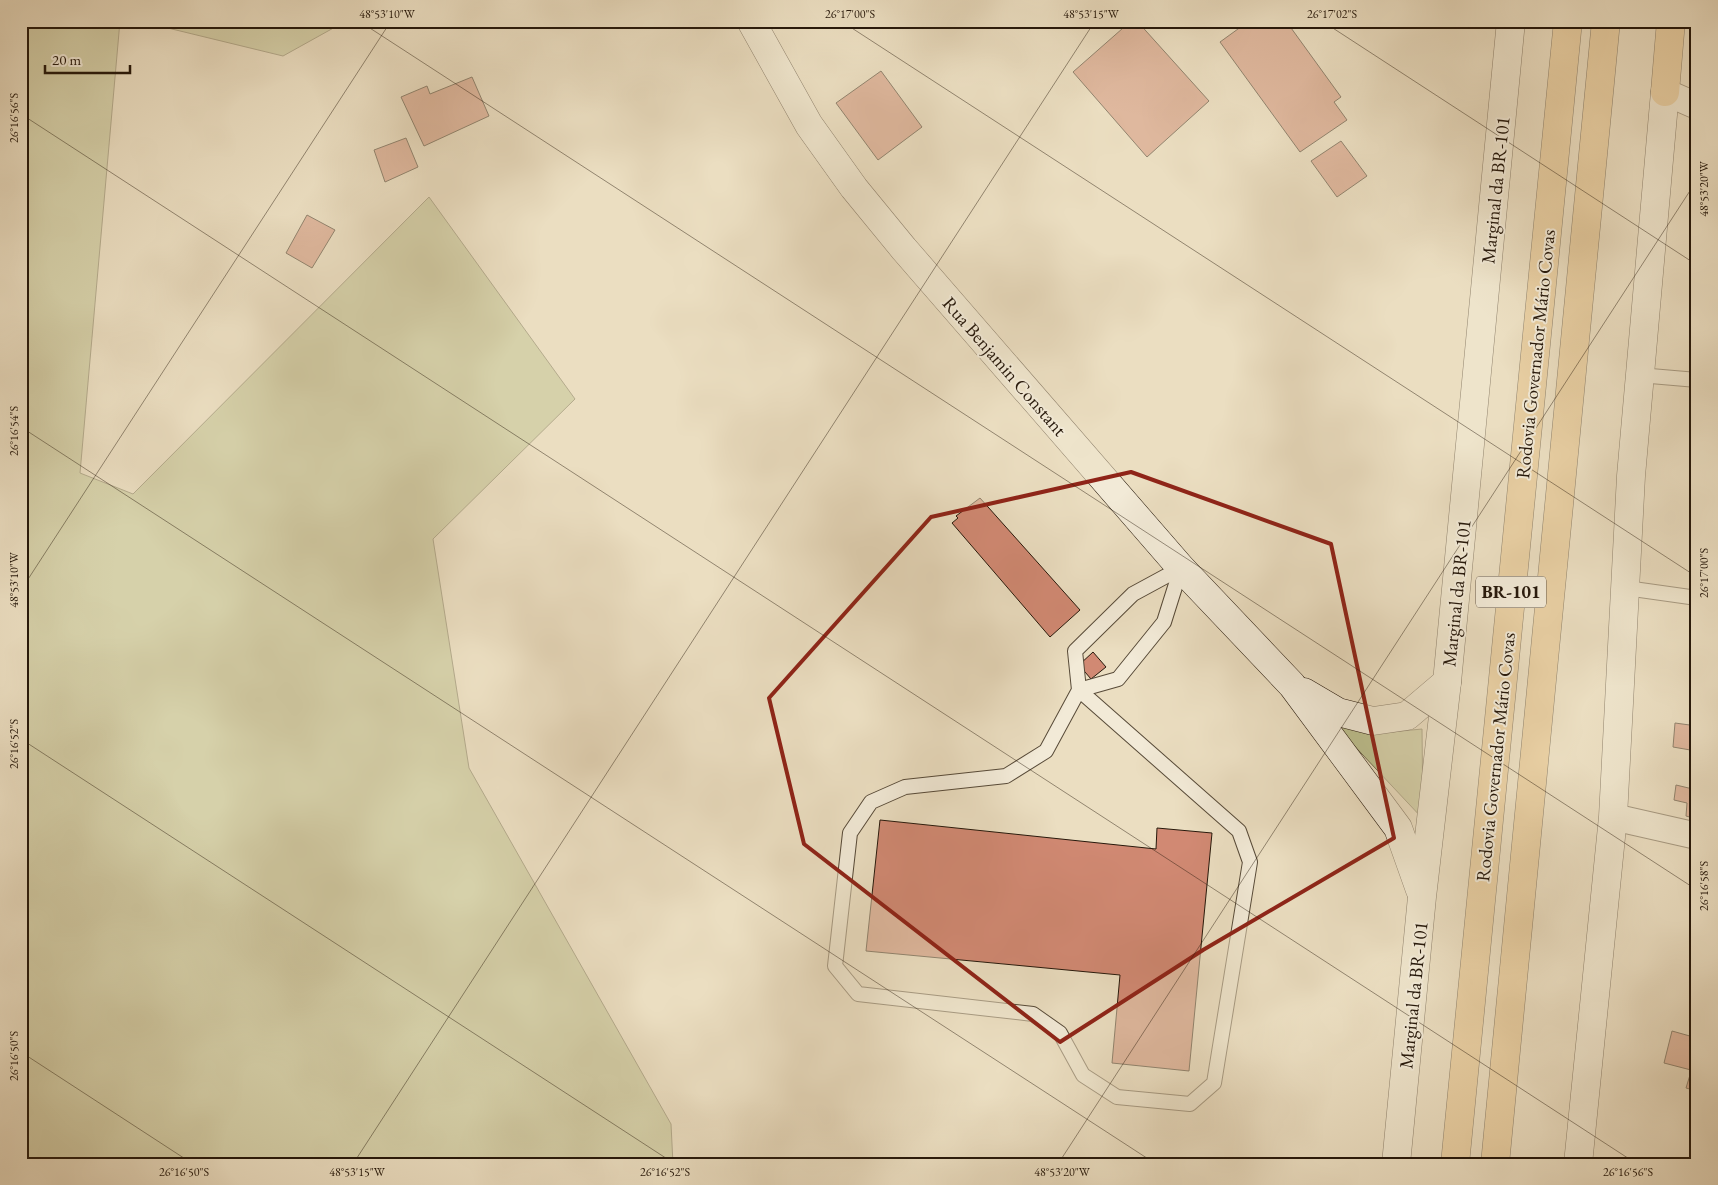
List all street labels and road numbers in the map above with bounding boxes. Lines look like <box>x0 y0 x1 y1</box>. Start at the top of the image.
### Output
street label: Marginal da BR-101 <box>1475 115 1516 265</box>
street label: Rodovia Governador Mário Covas <box>1510 228 1561 480</box>
street label: Rua Benjamin Constant <box>937 291 1072 441</box>
street label: Marginal da BR-101 <box>1436 518 1477 668</box>
road number: BR-101 <box>1476 576 1546 608</box>
street label: Rodovia Governador Mário Covas <box>1470 631 1521 883</box>
street label: Marginal da BR-101 <box>1393 920 1434 1070</box>

